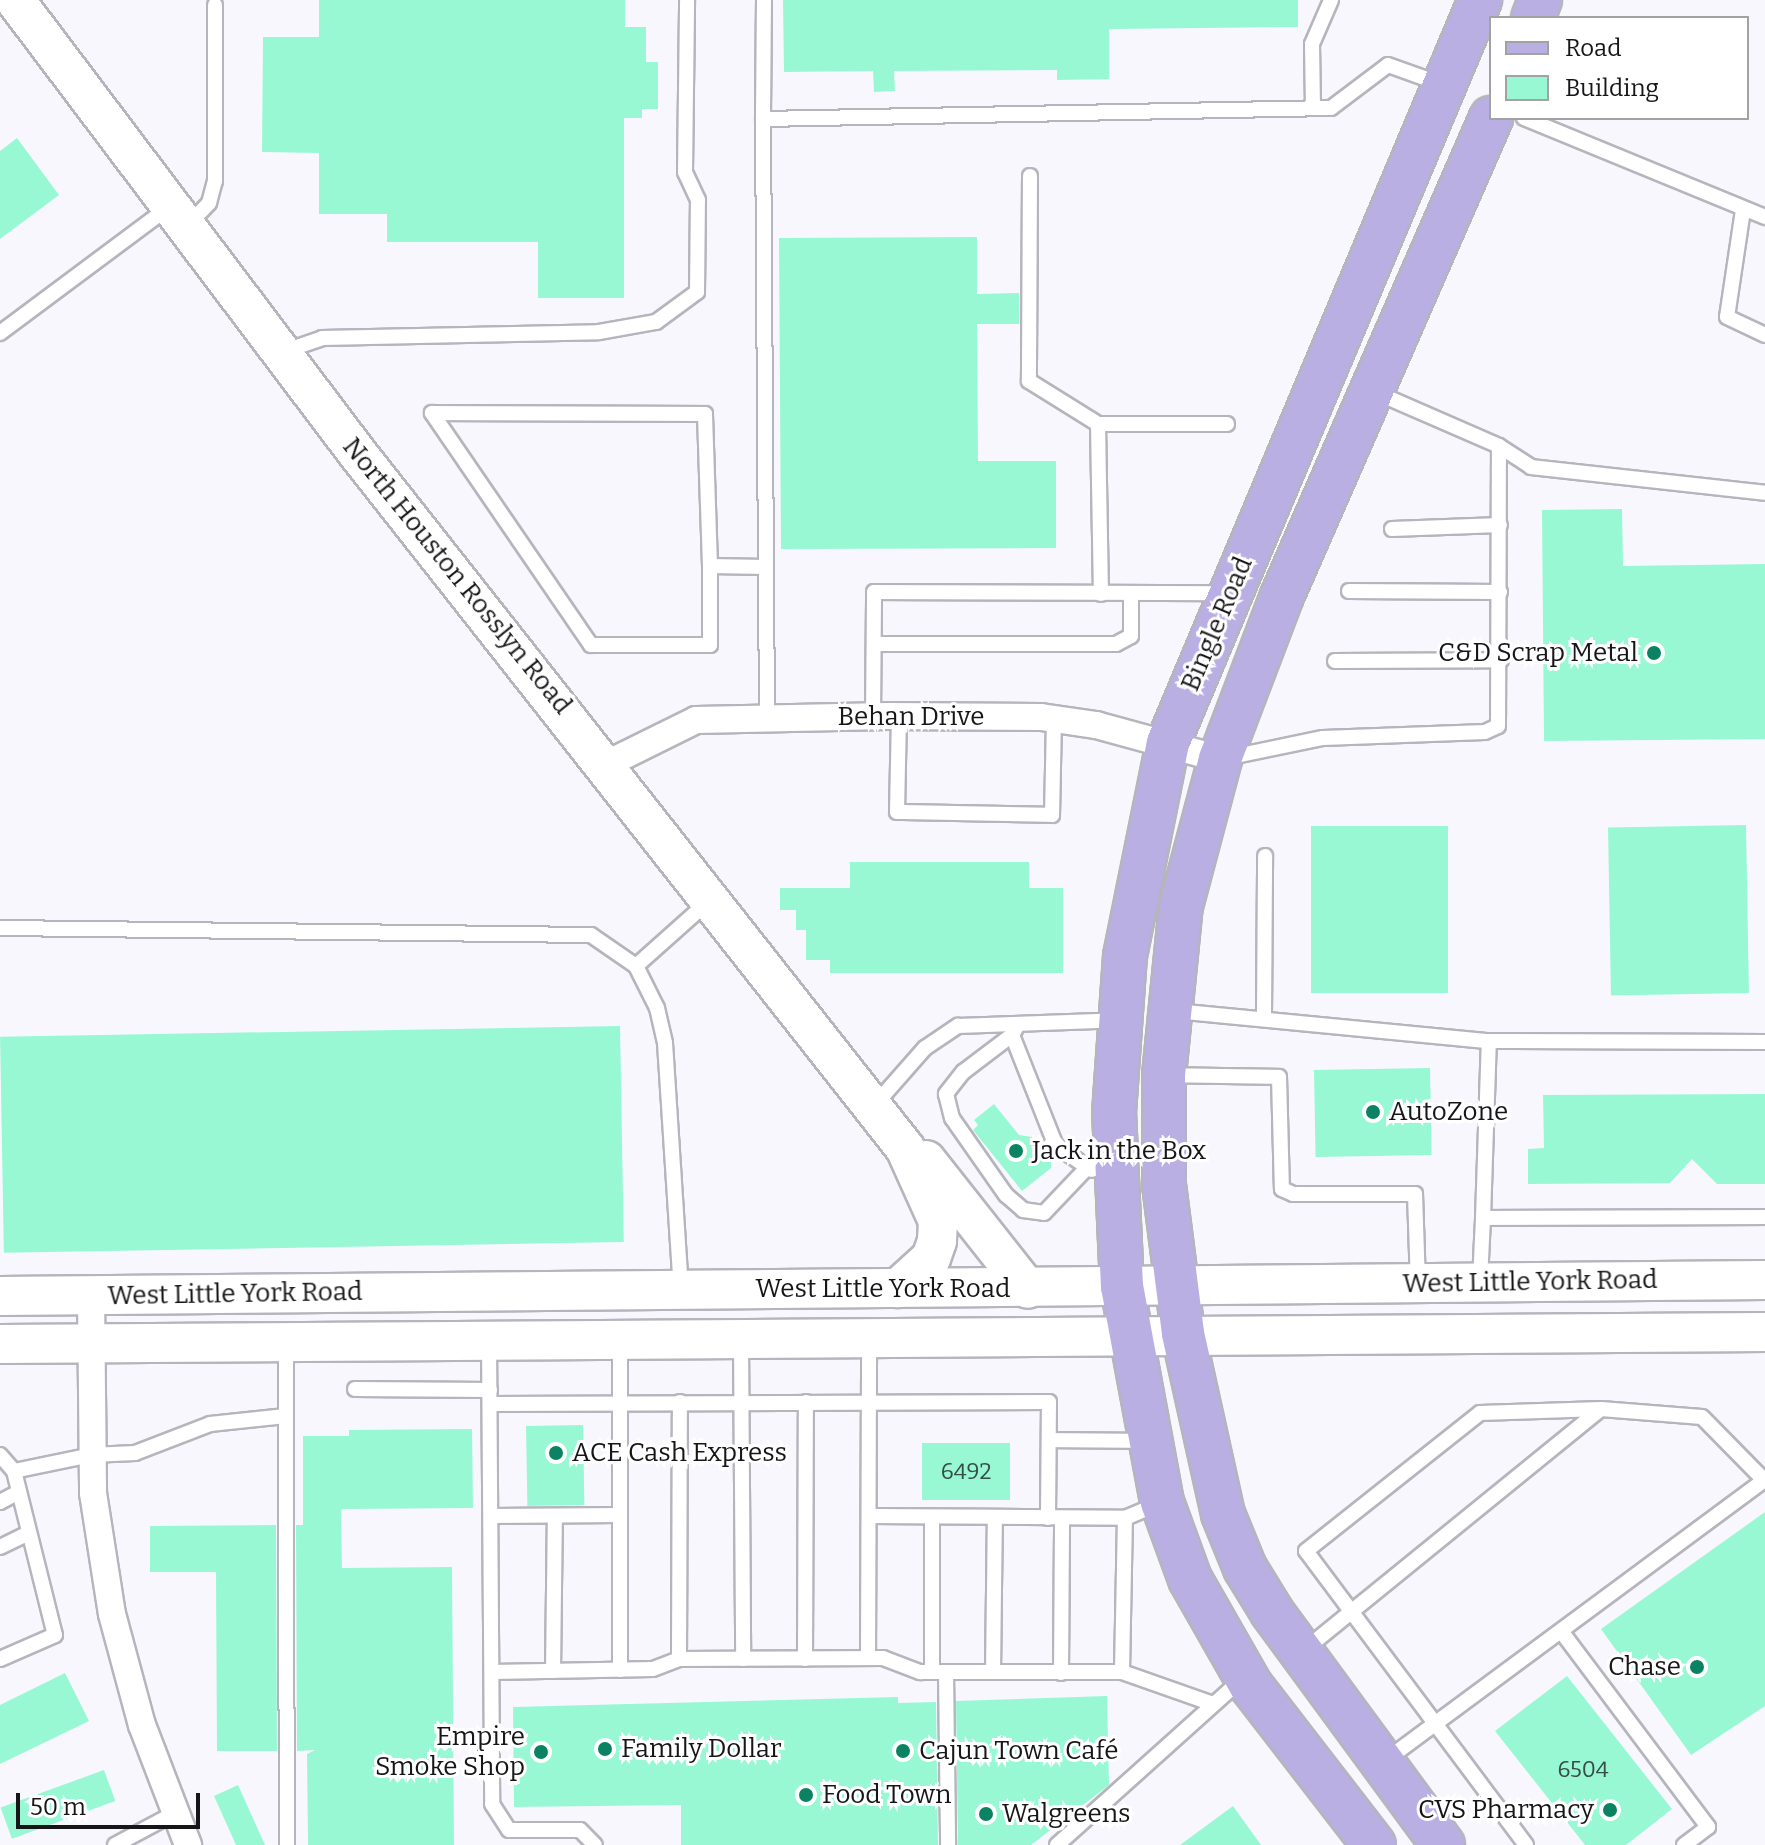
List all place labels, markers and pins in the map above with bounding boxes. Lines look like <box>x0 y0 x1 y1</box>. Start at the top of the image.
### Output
place label: C&D Scrap Metal <box>1438 637 1638 669</box>
marker: C&D Scrap Metal <box>1645 644 1663 662</box>
place label: AutoZone <box>1389 1096 1508 1128</box>
marker: AutoZone <box>1364 1103 1382 1121</box>
place label: Jack in the Box <box>1032 1135 1206 1167</box>
marker: Jack in the Box <box>1007 1142 1025 1160</box>
place label: ACE Cash Express <box>572 1437 787 1469</box>
marker: ACE Cash Express <box>547 1444 565 1462</box>
place label: Chase <box>1608 1651 1681 1683</box>
marker: Chase <box>1688 1658 1706 1676</box>
place label: Empire Smoke Shop <box>375 1721 525 1782</box>
place label: Family Dollar <box>621 1733 781 1765</box>
place label: Cajun Town Café <box>919 1735 1118 1767</box>
marker: Family Dollar <box>596 1740 614 1758</box>
marker: Cajun Town Café <box>894 1742 912 1760</box>
marker: Empire Smoke Shop <box>532 1743 550 1761</box>
place label: Food Town <box>822 1779 951 1811</box>
marker: Food Town <box>797 1786 815 1804</box>
place label: CVS Pharmacy <box>1418 1794 1594 1826</box>
place label: Walgreens <box>1002 1798 1131 1830</box>
marker: CVS Pharmacy <box>1601 1801 1619 1819</box>
marker: Walgreens <box>977 1805 995 1823</box>

